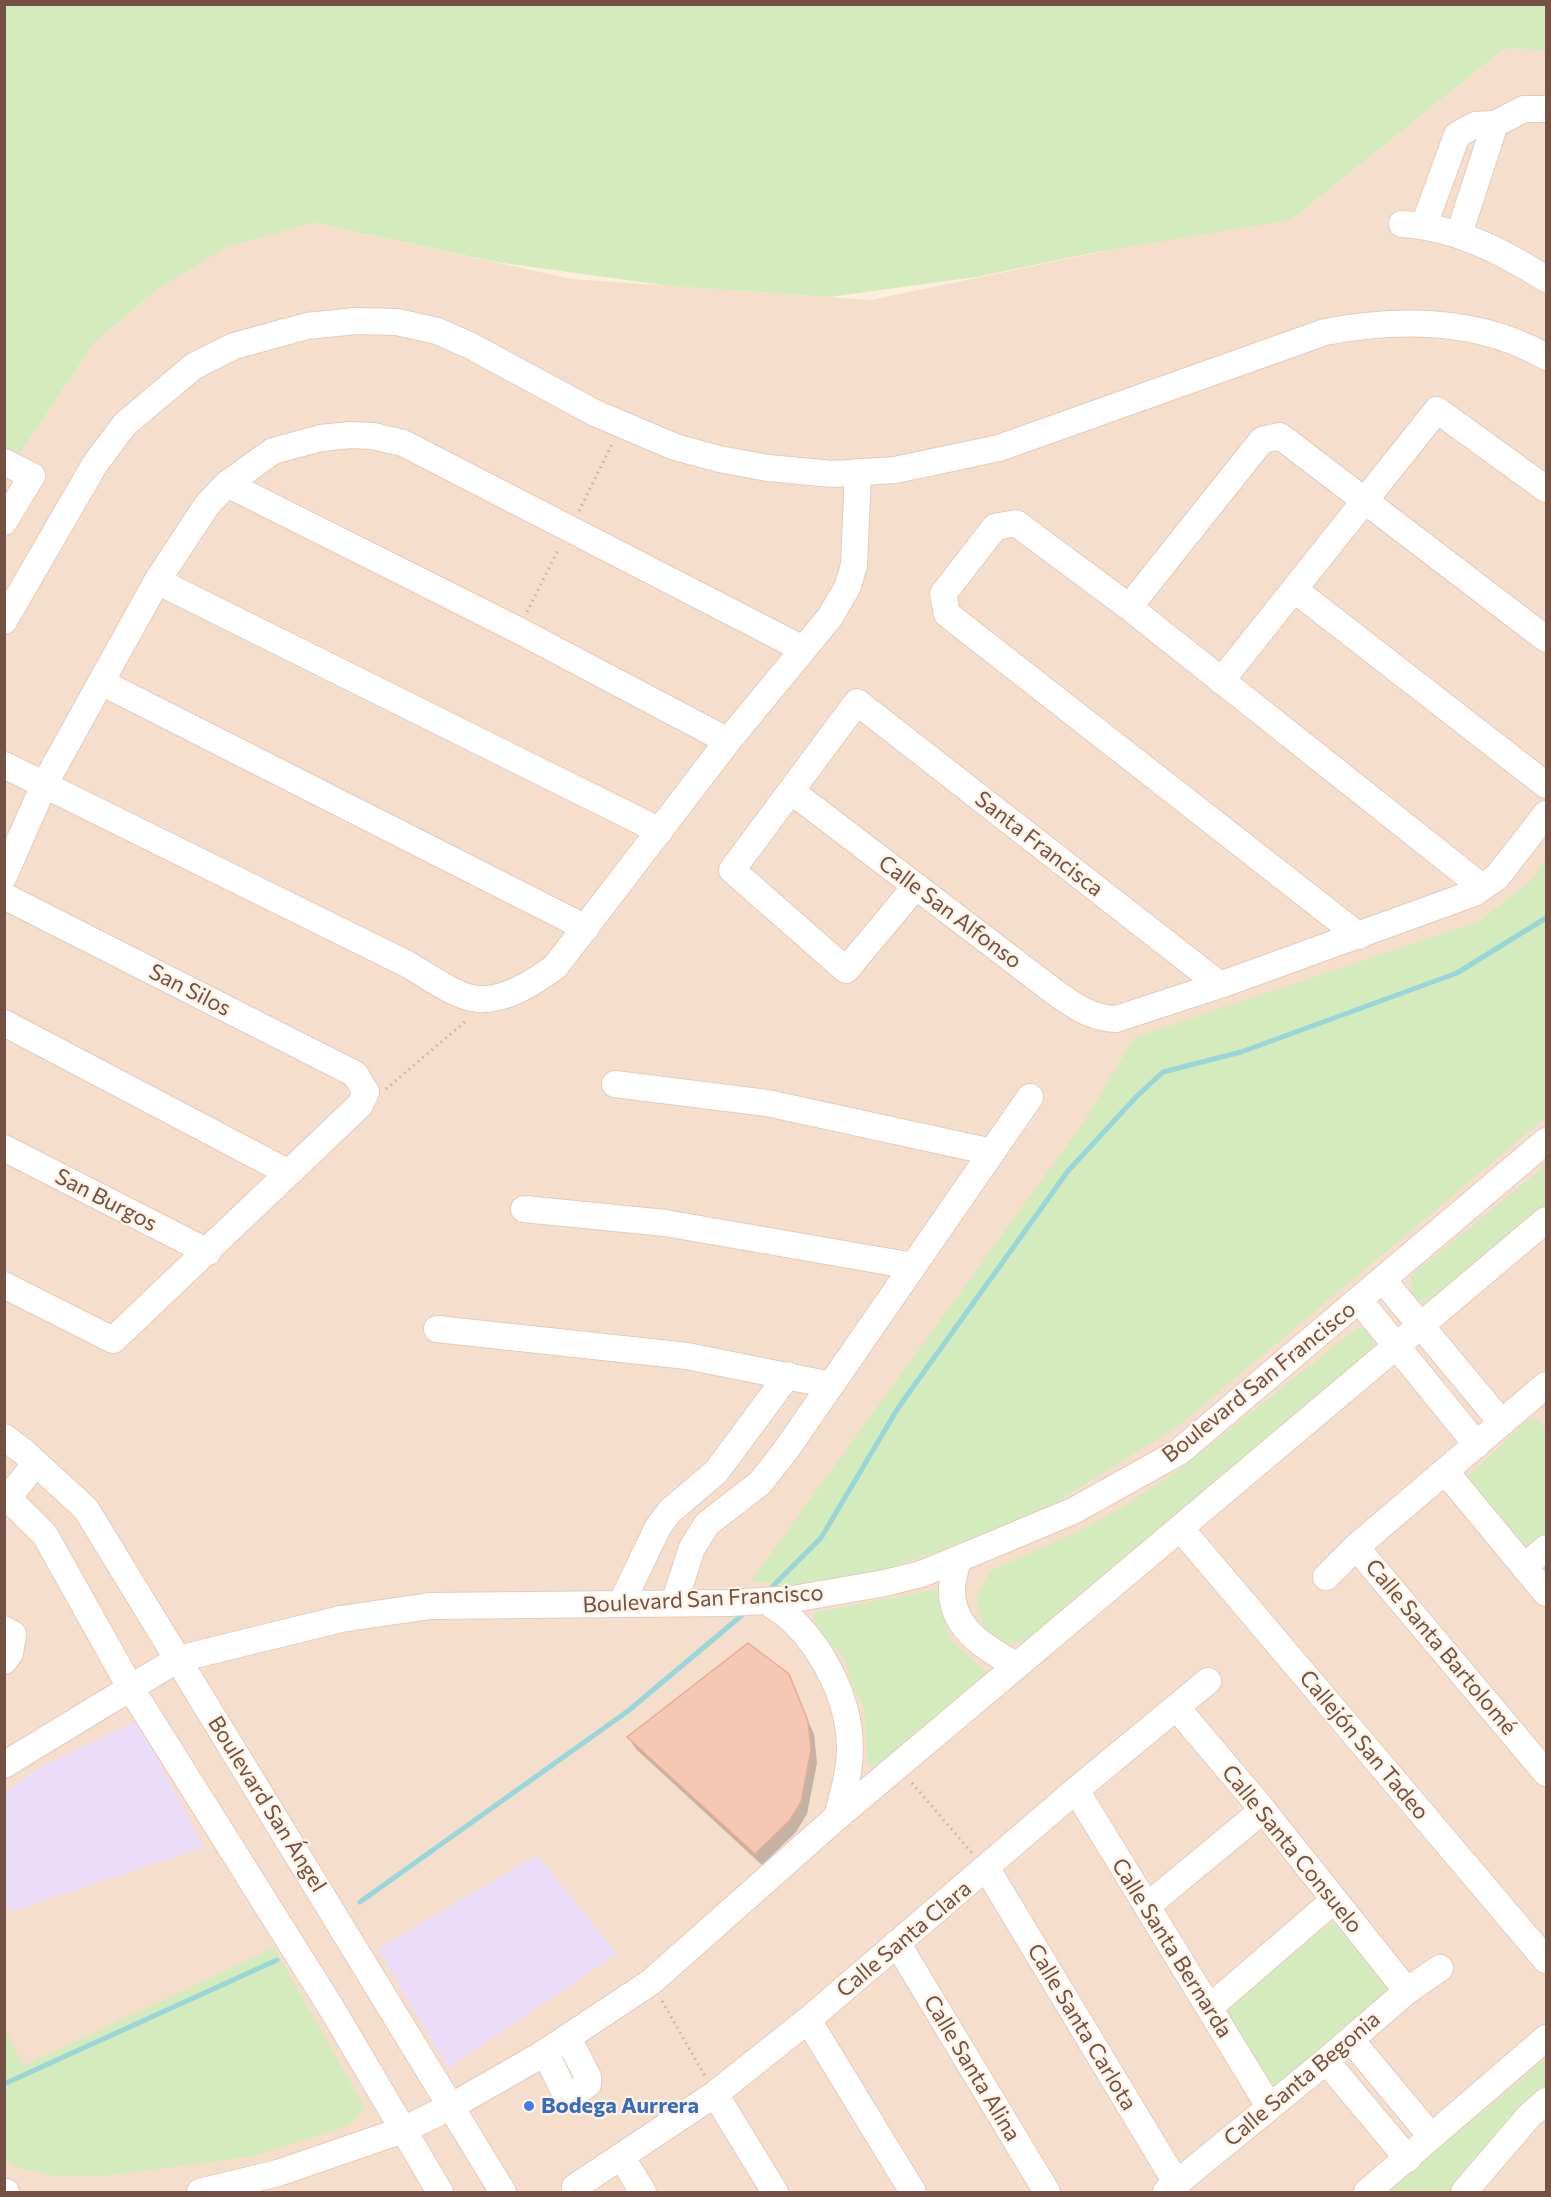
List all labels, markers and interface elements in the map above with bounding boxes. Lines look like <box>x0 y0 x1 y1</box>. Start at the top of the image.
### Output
street label: Santa Francisca <box>970 786 1108 902</box>
street label: Calle San Alfonso <box>873 850 1027 974</box>
street label: San Silos <box>145 958 235 1022</box>
street label: San Burgos <box>50 1163 162 1237</box>
street label: Boulevard San Francisco <box>1157 1296 1361 1468</box>
street label: Calle Santa Bartolomé <box>1360 1554 1522 1740</box>
street label: Boulevard San Francisco <box>582 1580 824 1618</box>
street label: Callejón San Tadeo <box>1294 1665 1434 1825</box>
street label: Boulevard San Ángel <box>202 1711 332 1897</box>
street label: Calle Santa Consuelo <box>1216 1760 1368 1938</box>
street label: Calle Santa Bernarda <box>1106 1853 1238 2043</box>
street label: Calle Santa Clara <box>831 1875 977 2003</box>
street label: Calle Santa Carlota <box>1022 1939 1142 2115</box>
street label: Calle Santa Alina <box>918 1990 1026 2146</box>
street label: Calle Santa Begonia <box>1219 2006 1385 2152</box>
place label: Bodega Aurrera <box>541 2093 699 2119</box>
marker: Bodega Aurrera <box>522 2099 536 2113</box>

